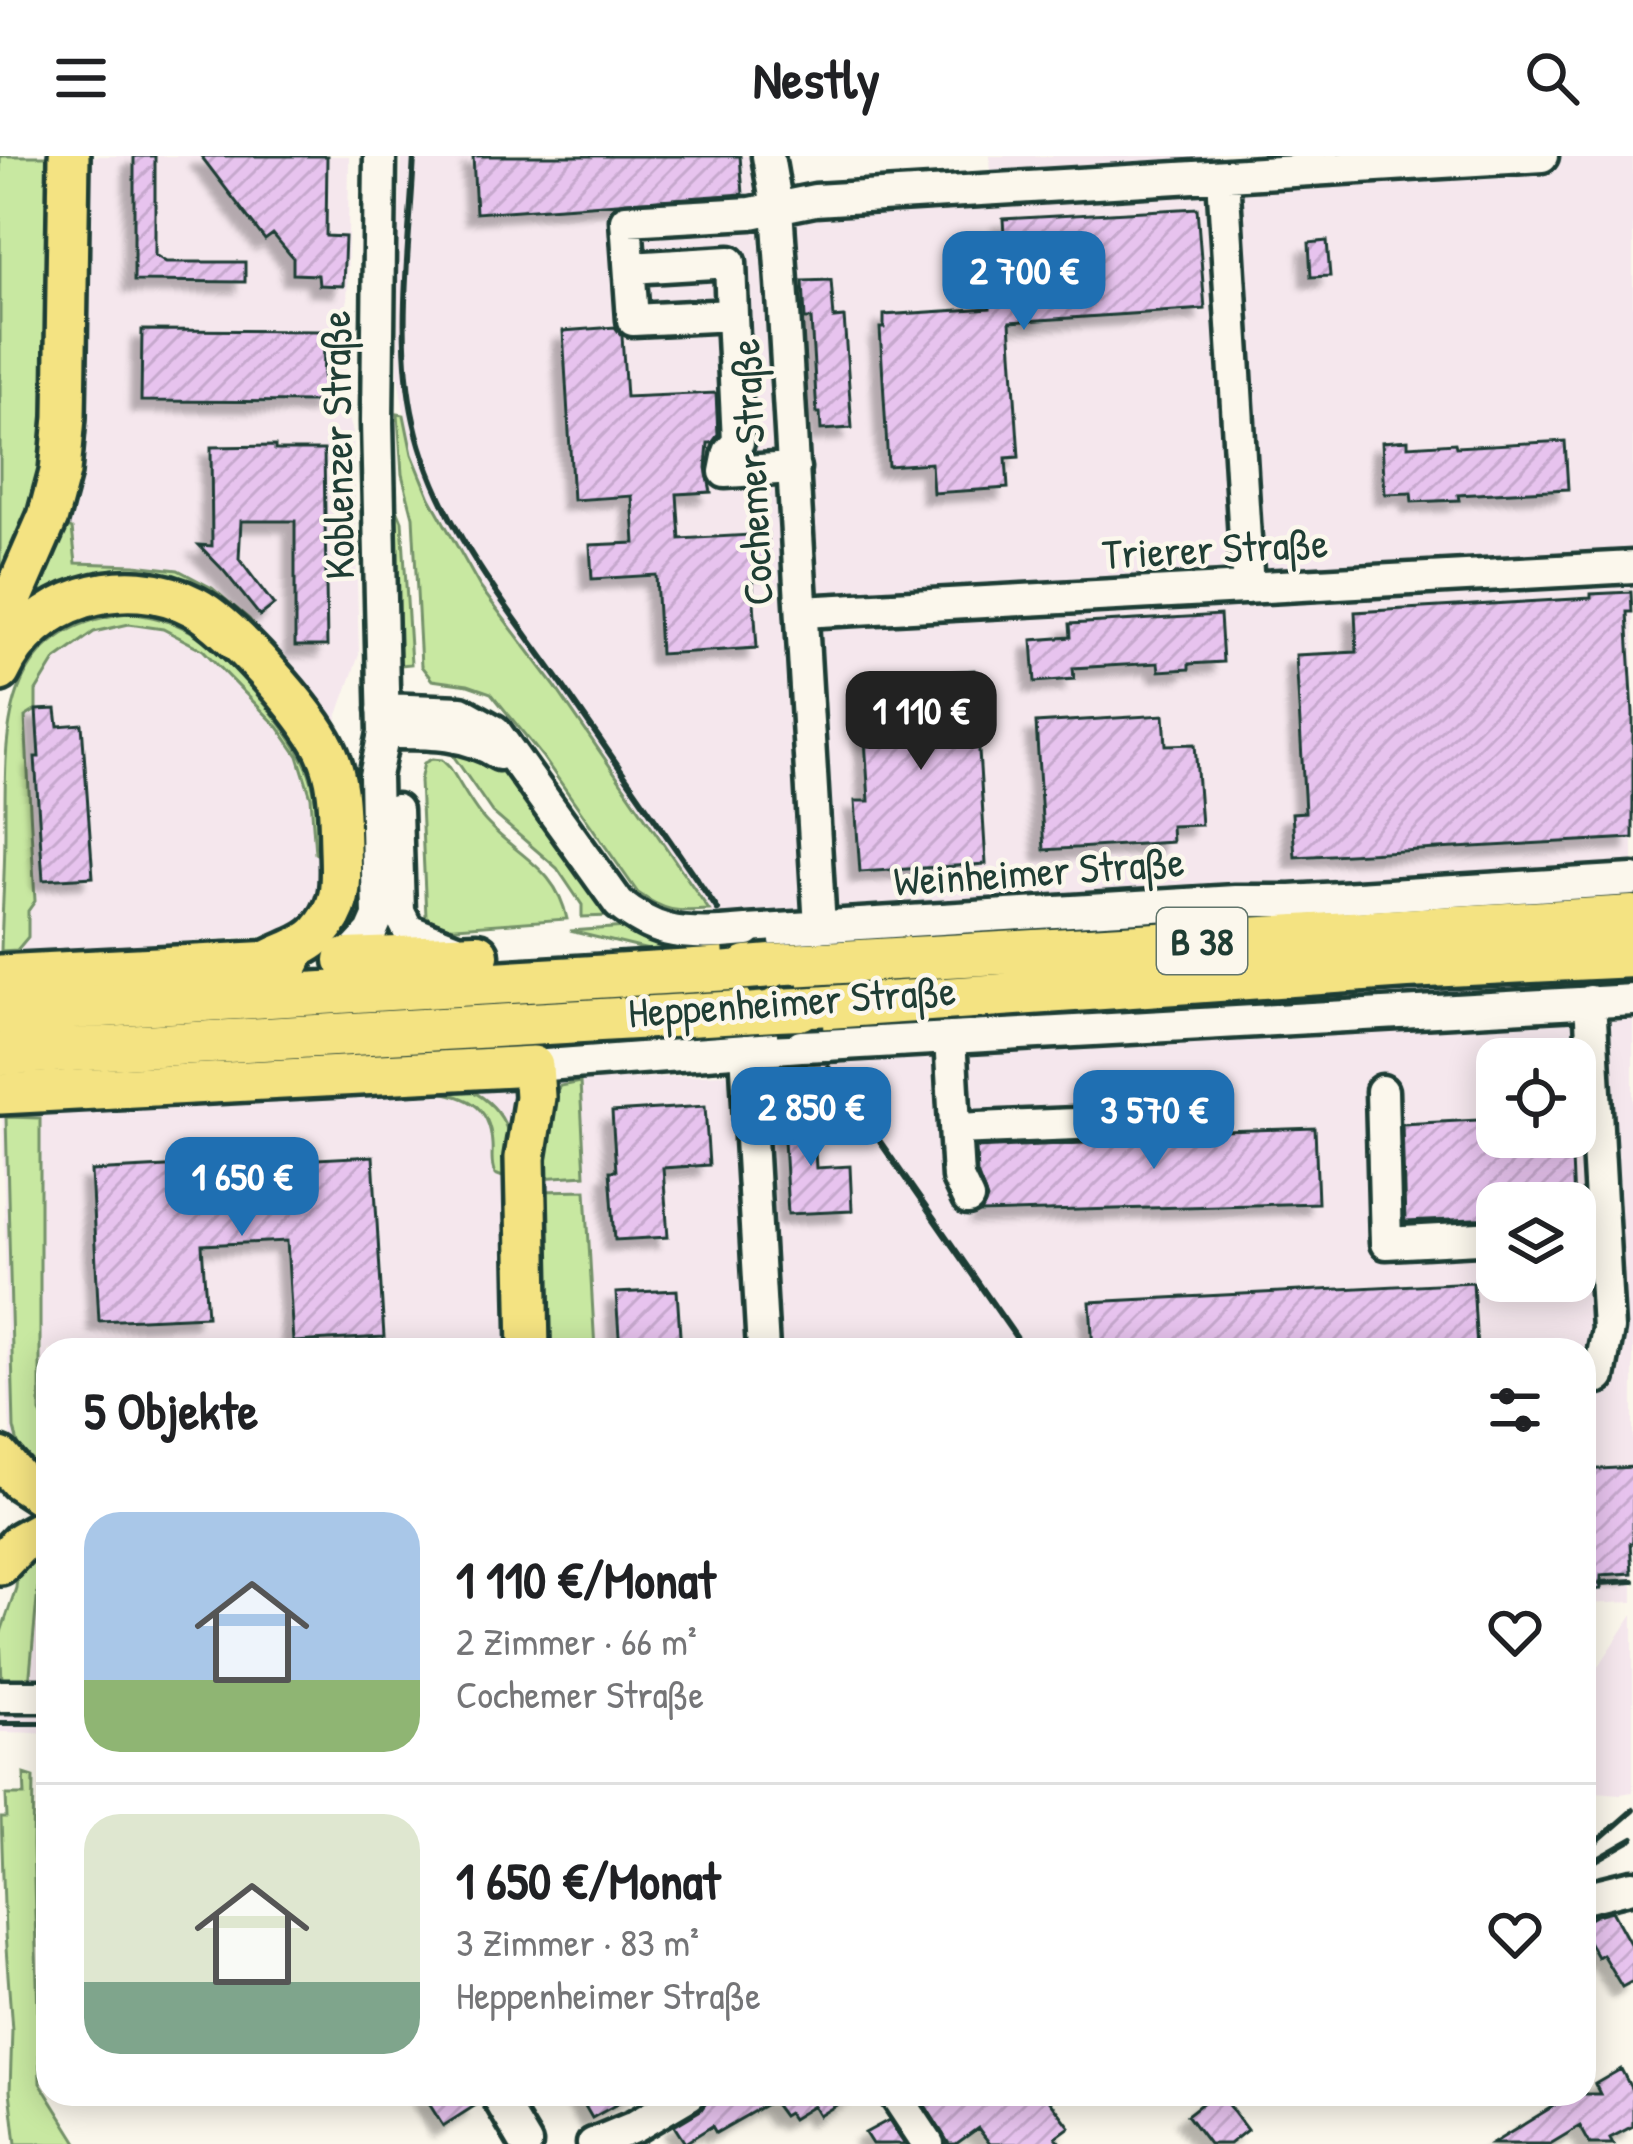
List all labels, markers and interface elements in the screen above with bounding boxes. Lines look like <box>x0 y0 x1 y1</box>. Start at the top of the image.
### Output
text: Nestly <box>753 42 880 115</box>
icon: menu <box>48 45 114 111</box>
icon: search <box>1519 45 1585 111</box>
pin: 2 700 € <box>913 231 1135 333</box>
text: 2 700 € <box>969 243 1079 296</box>
street label: Koblenzer Straße <box>306 310 367 580</box>
street label: Cochemer Straße <box>715 337 786 607</box>
street label: Trierer Straße <box>1101 513 1329 582</box>
pin: 1 110 € <box>810 671 1032 773</box>
text: 1 110 € <box>873 683 969 736</box>
street label: Weinheimer Straße <box>892 832 1186 909</box>
road number: B 38 <box>1157 908 1247 974</box>
street label: Heppenheimer Straße <box>626 961 958 1040</box>
map controls <box>1476 1038 1596 1302</box>
button: locate <box>1476 1038 1596 1158</box>
pin: 2 850 € <box>700 1067 922 1169</box>
pin: 3 570 € <box>1043 1070 1265 1172</box>
text: 2 850 € <box>758 1079 864 1132</box>
text: 3 570 € <box>1100 1082 1208 1135</box>
pin: 1 650 € <box>131 1137 353 1239</box>
text: 1 650 € <box>192 1149 292 1202</box>
button: layers <box>1476 1182 1596 1302</box>
text: 5 Objekte <box>84 1376 258 1445</box>
icon: filters <box>1482 1377 1548 1443</box>
text: 1 110 €/Monat <box>456 1545 715 1614</box>
icon: home <box>180 1560 324 1704</box>
icon: heart <box>1482 1599 1548 1665</box>
text: 2 Zimmer · 66 m² <box>456 1614 697 1667</box>
text: Cochemer Straße <box>456 1667 704 1720</box>
text: 1 650 €/Monat <box>456 1846 720 1915</box>
icon: home <box>180 1862 324 2006</box>
icon: heart <box>1482 1901 1548 1967</box>
text: 3 Zimmer · 83 m² <box>456 1915 699 1968</box>
text: Heppenheimer Straße <box>456 1968 761 2021</box>

